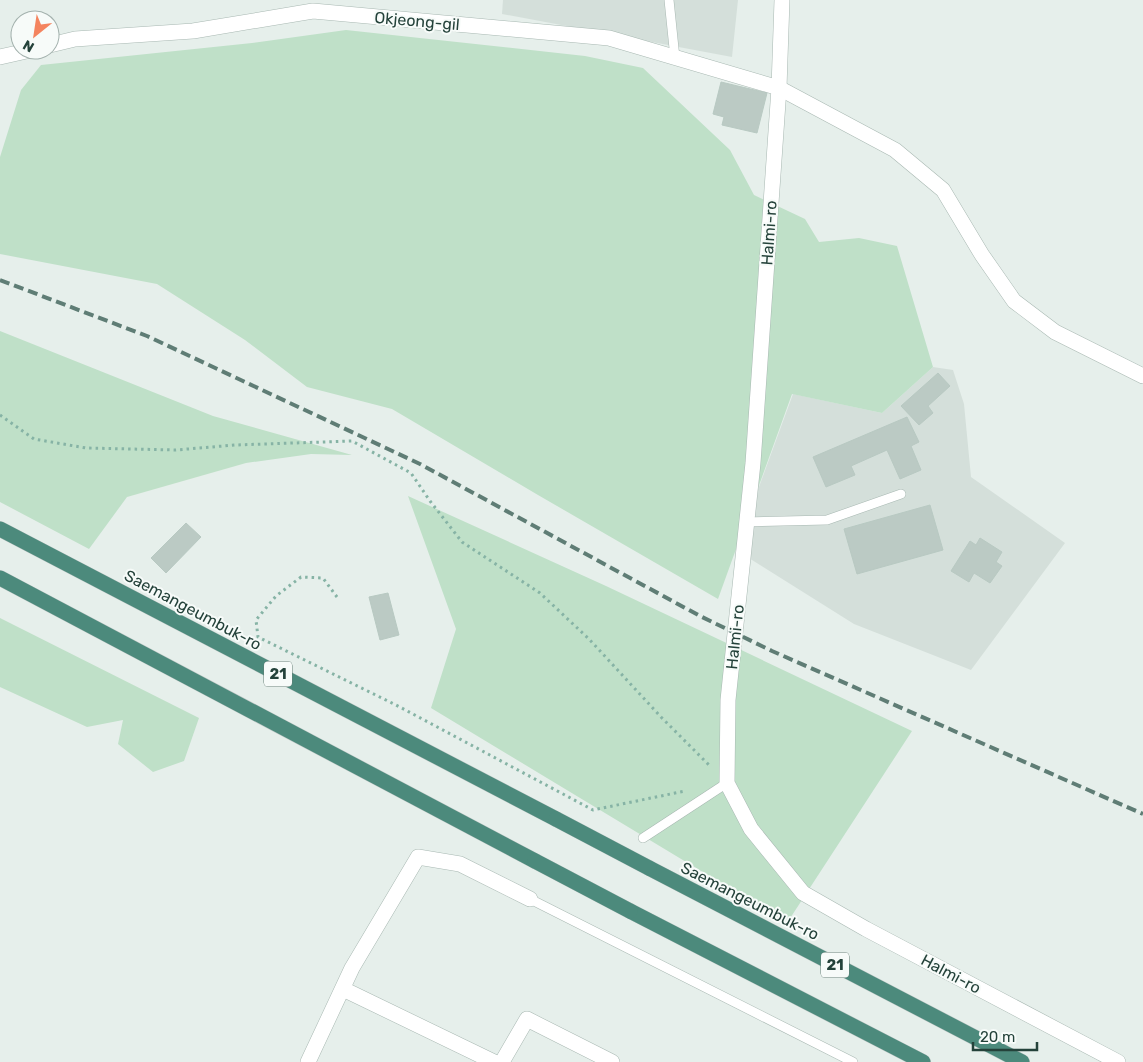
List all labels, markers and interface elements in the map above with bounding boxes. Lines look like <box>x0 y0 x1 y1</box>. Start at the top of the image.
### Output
street label: Okjeong-gil <box>374 8 460 34</box>
north arrow <box>10 10 60 60</box>
text: N <box>20 36 37 56</box>
street label: Halmi-ro <box>757 200 781 266</box>
street label: Saemangeumbuk-ro <box>121 566 265 654</box>
street label: Halmi-ro <box>722 604 748 670</box>
road number: 21 <box>264 662 292 686</box>
street label: Saemangeumbuk-ro <box>678 858 822 944</box>
street label: Halmi-ro <box>918 950 984 998</box>
road number: 21 <box>821 952 849 978</box>
scale bar <box>973 1020 1037 1052</box>
text: 20 m <box>980 1028 1015 1046</box>

